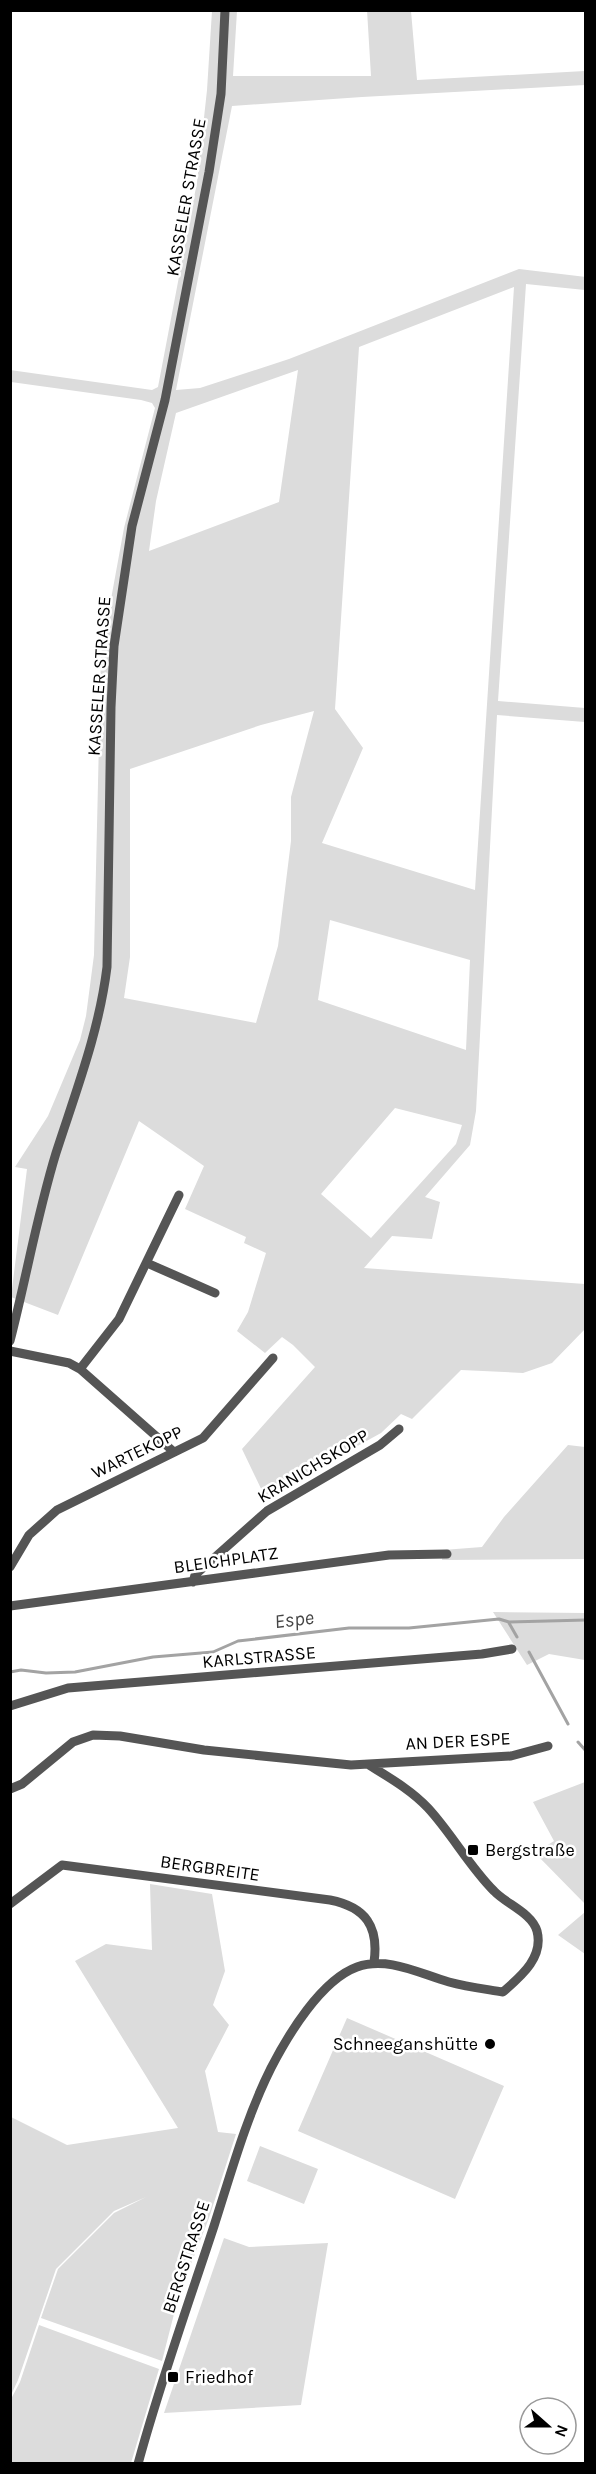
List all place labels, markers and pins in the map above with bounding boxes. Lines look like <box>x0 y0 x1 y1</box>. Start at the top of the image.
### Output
place label: Bergstraße <box>485 1839 575 1861</box>
marker: Bergstraße <box>466 1843 480 1857</box>
place label: Schneeganshütte <box>333 2033 478 2055</box>
marker: Schneeganshütte <box>483 2037 497 2051</box>
place label: Friedhof <box>185 2366 254 2388</box>
marker: Friedhof <box>166 2370 180 2384</box>

